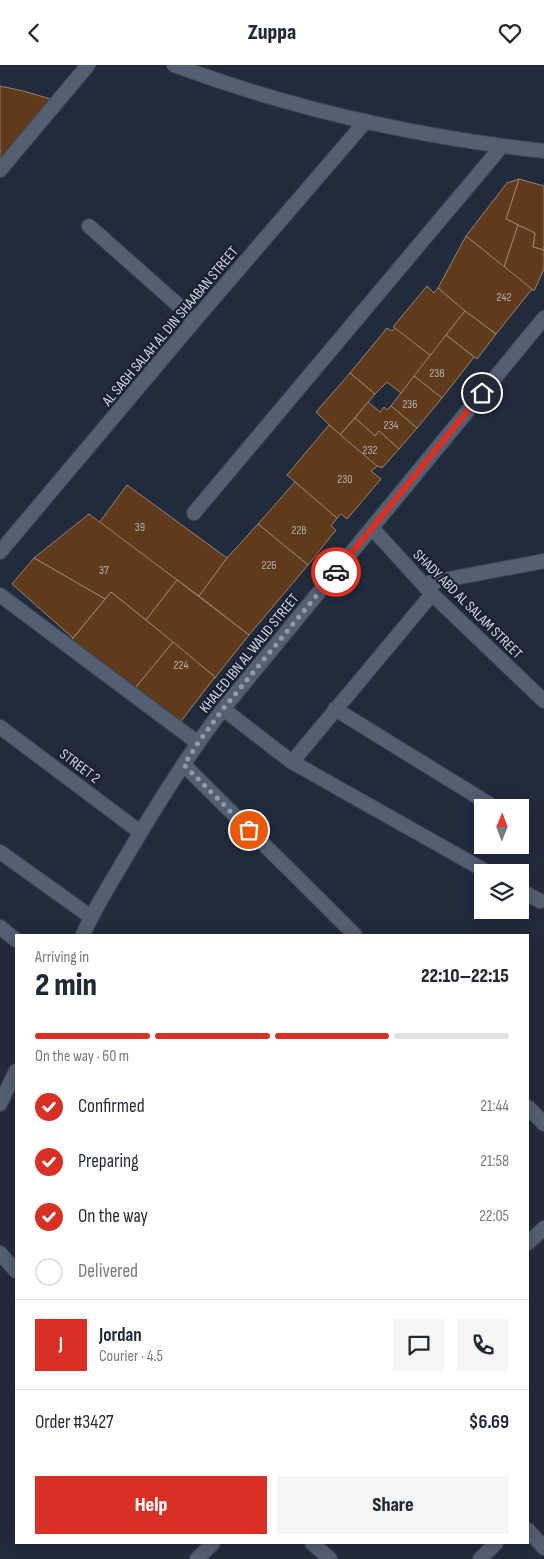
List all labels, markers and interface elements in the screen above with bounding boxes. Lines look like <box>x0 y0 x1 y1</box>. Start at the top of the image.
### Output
icon: back <box>20 19 48 47</box>
text: Zuppa <box>248 19 296 46</box>
icon: heart <box>496 19 524 47</box>
street label: AL SAGH SALAH AL DIN SHAABAN STREET <box>97 243 243 411</box>
house number: 242 <box>497 290 511 305</box>
house number: 238 <box>429 366 445 381</box>
pin <box>461 372 503 414</box>
icon: home <box>468 379 496 407</box>
house number: 236 <box>402 397 418 412</box>
house number: 234 <box>383 418 399 433</box>
house number: 232 <box>363 443 378 458</box>
house number: 230 <box>337 472 353 487</box>
house number: 39 <box>135 520 145 535</box>
house number: 228 <box>291 523 307 538</box>
street label: SHADY ABD AL SALAM STREET <box>409 546 526 663</box>
courier <box>311 547 361 597</box>
house number: 226 <box>261 558 277 573</box>
icon: car <box>322 558 350 586</box>
house number: 37 <box>99 563 109 578</box>
street label: KHALED IBN AL WALID STREET <box>195 590 303 717</box>
house number: 224 <box>174 658 188 673</box>
street label: STREET 2 <box>55 745 104 788</box>
north arrow <box>474 799 529 854</box>
map controls <box>474 799 529 919</box>
pin <box>228 809 270 851</box>
icon: bag <box>235 816 263 844</box>
button: layers <box>474 864 529 919</box>
text: Arriving in <box>35 948 89 967</box>
text: 22:10–22:15 <box>421 965 509 988</box>
text: 2 min <box>35 966 97 1005</box>
text: On the way · 60 m <box>35 1047 129 1066</box>
icon: check <box>35 1093 63 1121</box>
text: Confirmed <box>78 1095 145 1118</box>
text: 21:44 <box>480 1097 509 1116</box>
icon: check <box>35 1148 63 1176</box>
text: Preparing <box>78 1150 139 1173</box>
text: 21:58 <box>480 1152 509 1171</box>
icon: check <box>35 1203 63 1231</box>
text: On the way <box>78 1205 148 1228</box>
text: 22:05 <box>479 1207 509 1226</box>
text: Delivered <box>78 1260 138 1283</box>
button: chat <box>393 1319 445 1371</box>
button: phone <box>457 1319 509 1371</box>
text: Jordan <box>99 1324 142 1347</box>
text: J <box>59 1333 63 1356</box>
text: Courier · 4.5 <box>99 1347 163 1366</box>
text: Order #3427 <box>35 1411 114 1434</box>
text: $6.69 <box>469 1411 509 1434</box>
button: Help <box>35 1476 267 1534</box>
button: Share <box>277 1476 509 1534</box>

